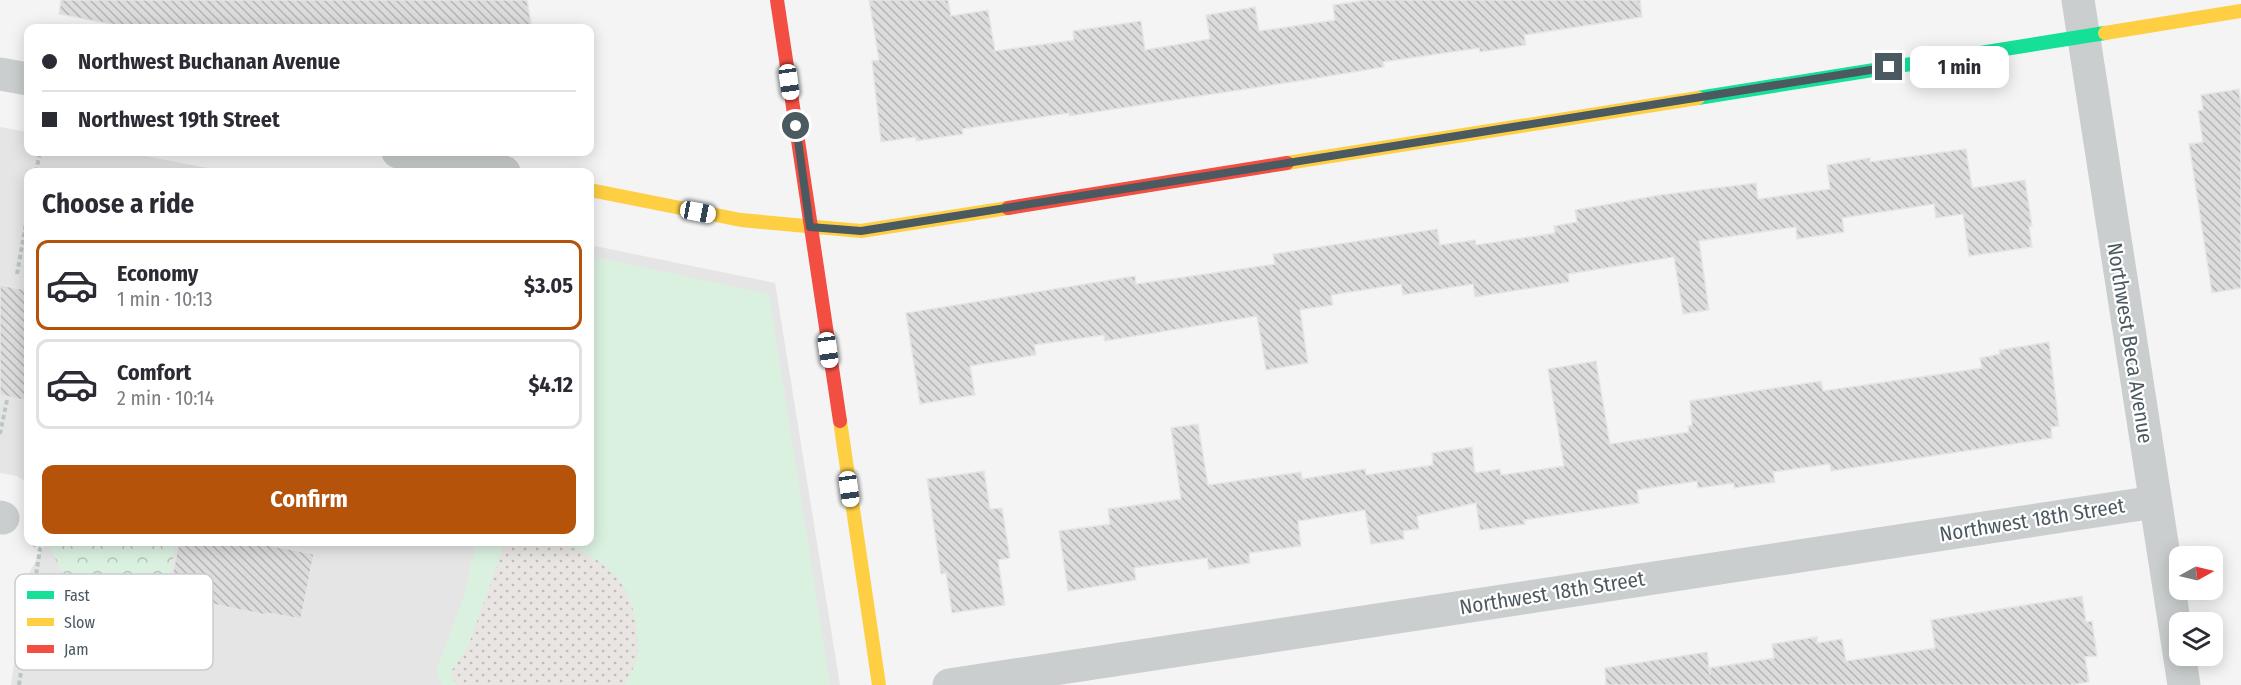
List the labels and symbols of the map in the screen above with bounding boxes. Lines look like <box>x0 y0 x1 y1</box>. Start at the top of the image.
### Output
callout: 1 min <box>1910 46 2009 88</box>
route end <box>1875 53 1902 80</box>
car <box>778 63 800 101</box>
route start <box>782 112 809 139</box>
car <box>679 200 717 224</box>
street label: Northwest Beca Avenue <box>2101 241 2159 445</box>
car <box>817 331 839 369</box>
car <box>838 470 860 508</box>
street label: Northwest 18th Street <box>1938 493 2127 547</box>
north arrow <box>2169 546 2223 600</box>
street label: Northwest 18th Street <box>1458 566 1647 620</box>
legend <box>15 574 213 670</box>
text: Fast <box>64 586 91 605</box>
text: Slow <box>64 613 95 632</box>
text: Jam <box>64 640 89 659</box>

